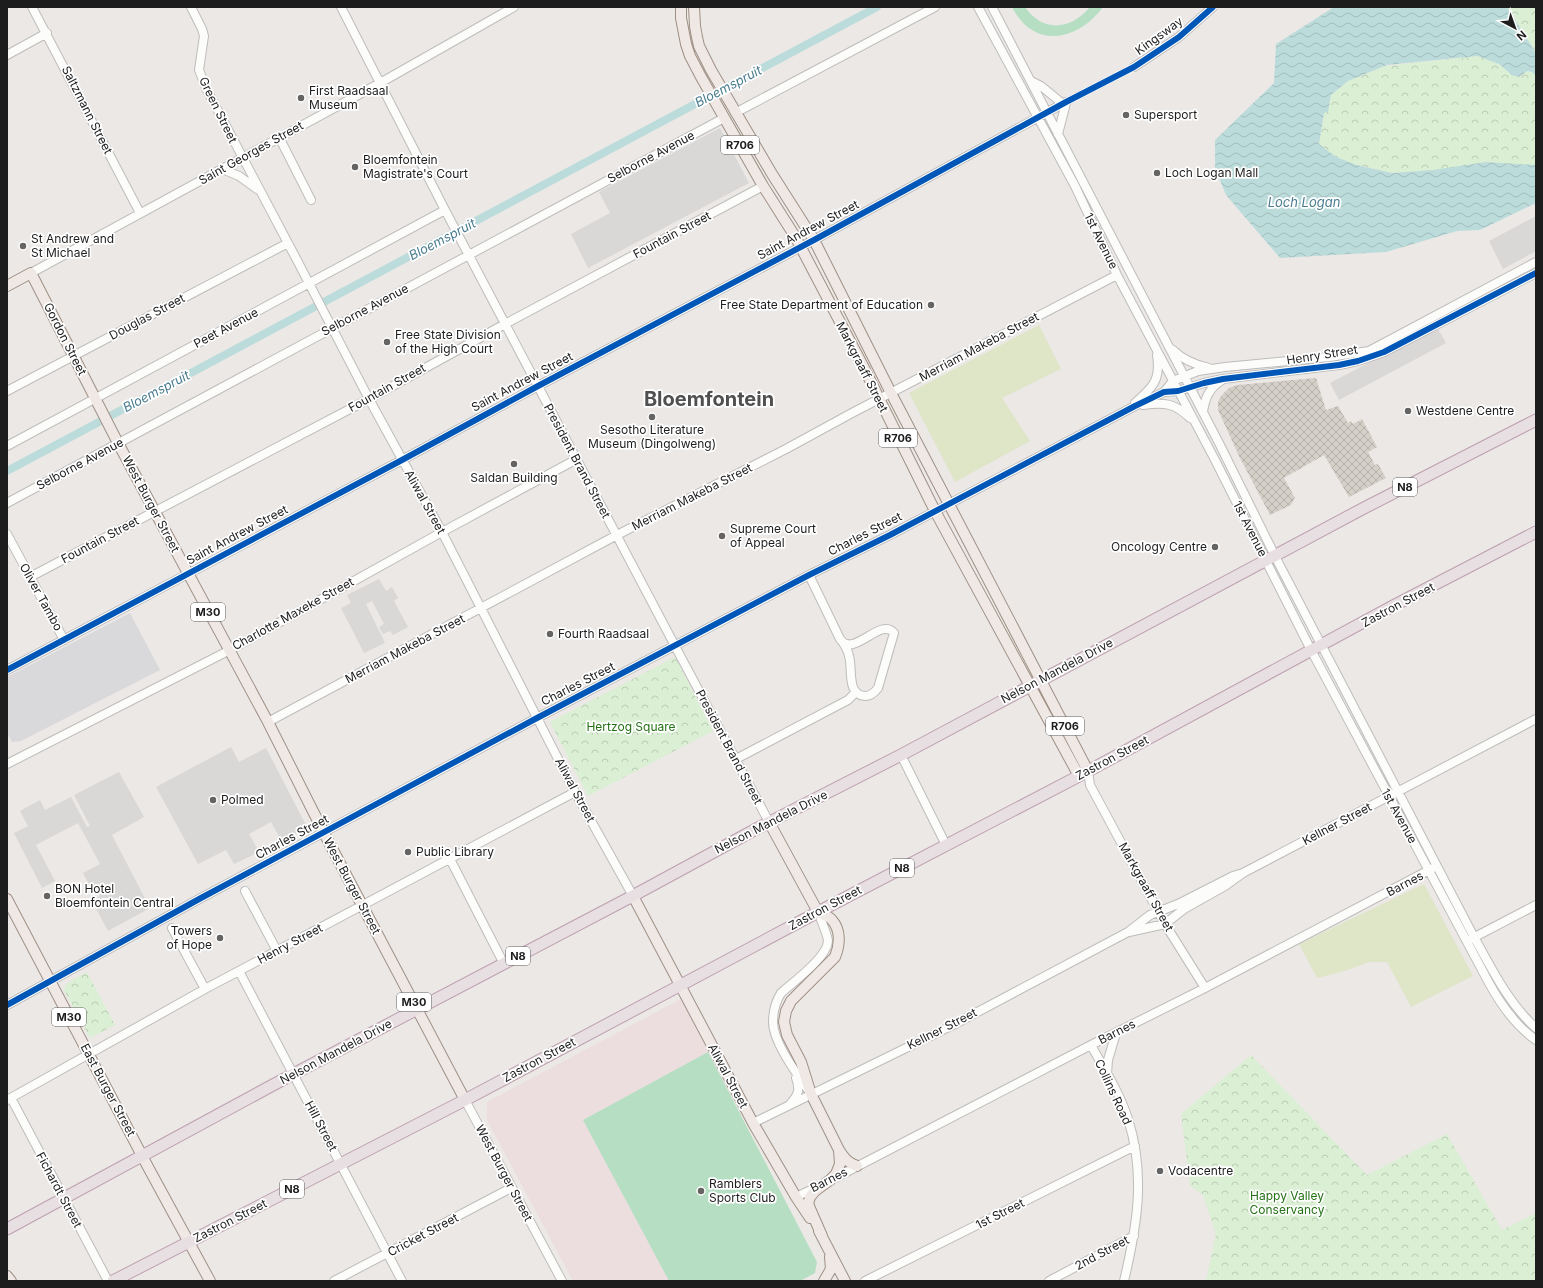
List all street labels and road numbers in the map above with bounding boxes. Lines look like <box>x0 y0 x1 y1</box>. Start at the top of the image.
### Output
street label: Kingsway <box>1132 13 1186 58</box>
street label: Saltzmann Street <box>59 63 116 156</box>
street label: Green Street <box>196 74 241 145</box>
street label: Saint Georges Street <box>196 118 306 188</box>
street label: Selborne Avenue <box>605 127 697 186</box>
road number: R706 <box>721 136 759 154</box>
street label: Saint Andrew Street <box>755 196 861 263</box>
street label: Fountain Street <box>630 208 713 261</box>
street label: 1st Avenue <box>1081 210 1121 271</box>
street label: Selborne Avenue <box>319 280 411 339</box>
street label: Douglas Street <box>106 290 187 343</box>
street label: Gordon Street <box>41 300 90 378</box>
street label: Peet Avenue <box>191 304 261 351</box>
street label: Merriam Makeba Street <box>916 309 1041 384</box>
street label: Markgraaff Street <box>833 319 892 415</box>
street label: Henry Street <box>1285 341 1359 368</box>
street label: Saint Andrew Street <box>469 348 575 415</box>
street label: Fountain Street <box>346 360 428 415</box>
street label: President Brand Street <box>541 401 614 521</box>
road number: R706 <box>879 429 917 447</box>
street label: Selborne Avenue <box>34 434 126 493</box>
street label: West Burger Street <box>120 453 183 555</box>
street label: Merriam Makeba Street <box>629 460 755 533</box>
street label: Aliwal Street <box>402 467 449 536</box>
road number: N8 <box>1393 478 1417 496</box>
street label: 1st Avenue <box>1230 498 1271 559</box>
street label: Saint Andrew Street <box>184 501 290 568</box>
street label: Charles Street <box>825 509 904 559</box>
street label: Fountain Street <box>58 513 141 566</box>
street label: Oliver Tambo <box>17 560 66 633</box>
street label: Charlotte Maxeke Street <box>229 574 356 653</box>
street label: Zastron Street <box>1359 579 1437 630</box>
road number: M30 <box>191 603 225 621</box>
street label: Merriam Makeba Street <box>342 611 467 686</box>
street label: Nelson Mandela Drive <box>998 635 1115 706</box>
street label: Charles Street <box>538 659 617 709</box>
street label: President Brand Street <box>693 687 766 807</box>
road number: R706 <box>1046 717 1084 735</box>
street label: Zastron Street <box>1073 732 1151 783</box>
street label: Aliwal Street <box>552 755 599 825</box>
street label: 1st Avenue <box>1378 786 1421 846</box>
street label: Nelson Mandela Drive <box>712 787 830 857</box>
street label: Kellner Street <box>1300 799 1374 848</box>
street label: Charles Street <box>253 811 331 862</box>
street label: West Burger Street <box>321 835 384 937</box>
street label: Markgraaff Street <box>1116 840 1177 934</box>
road number: N8 <box>890 859 914 877</box>
street label: Barnes <box>1384 868 1426 900</box>
street label: Zastron Street <box>786 882 864 933</box>
street label: Henry Street <box>255 920 325 967</box>
road number: N8 <box>506 947 530 965</box>
road number: M30 <box>397 993 431 1011</box>
street label: Kellner Street <box>904 1005 979 1053</box>
road number: M30 <box>52 1008 86 1026</box>
street label: Nelson Mandela Drive <box>277 1016 394 1087</box>
street label: Barnes <box>1096 1016 1138 1047</box>
street label: Zastron Street <box>500 1034 578 1085</box>
street label: East Burger Street <box>78 1041 139 1139</box>
street label: Aliwal Street <box>705 1041 752 1111</box>
street label: Collins Road <box>1092 1057 1135 1127</box>
street label: Hill Street <box>302 1098 341 1154</box>
street label: West Burger Street <box>473 1122 536 1224</box>
street label: Fichardt Street <box>33 1149 86 1230</box>
street label: Barnes <box>808 1164 850 1195</box>
road number: N8 <box>280 1180 304 1198</box>
street label: 1st Street <box>973 1195 1027 1232</box>
street label: Zastron Street <box>191 1196 269 1245</box>
street label: Cricket Street <box>385 1210 461 1259</box>
street label: 2nd Street <box>1072 1232 1131 1273</box>

